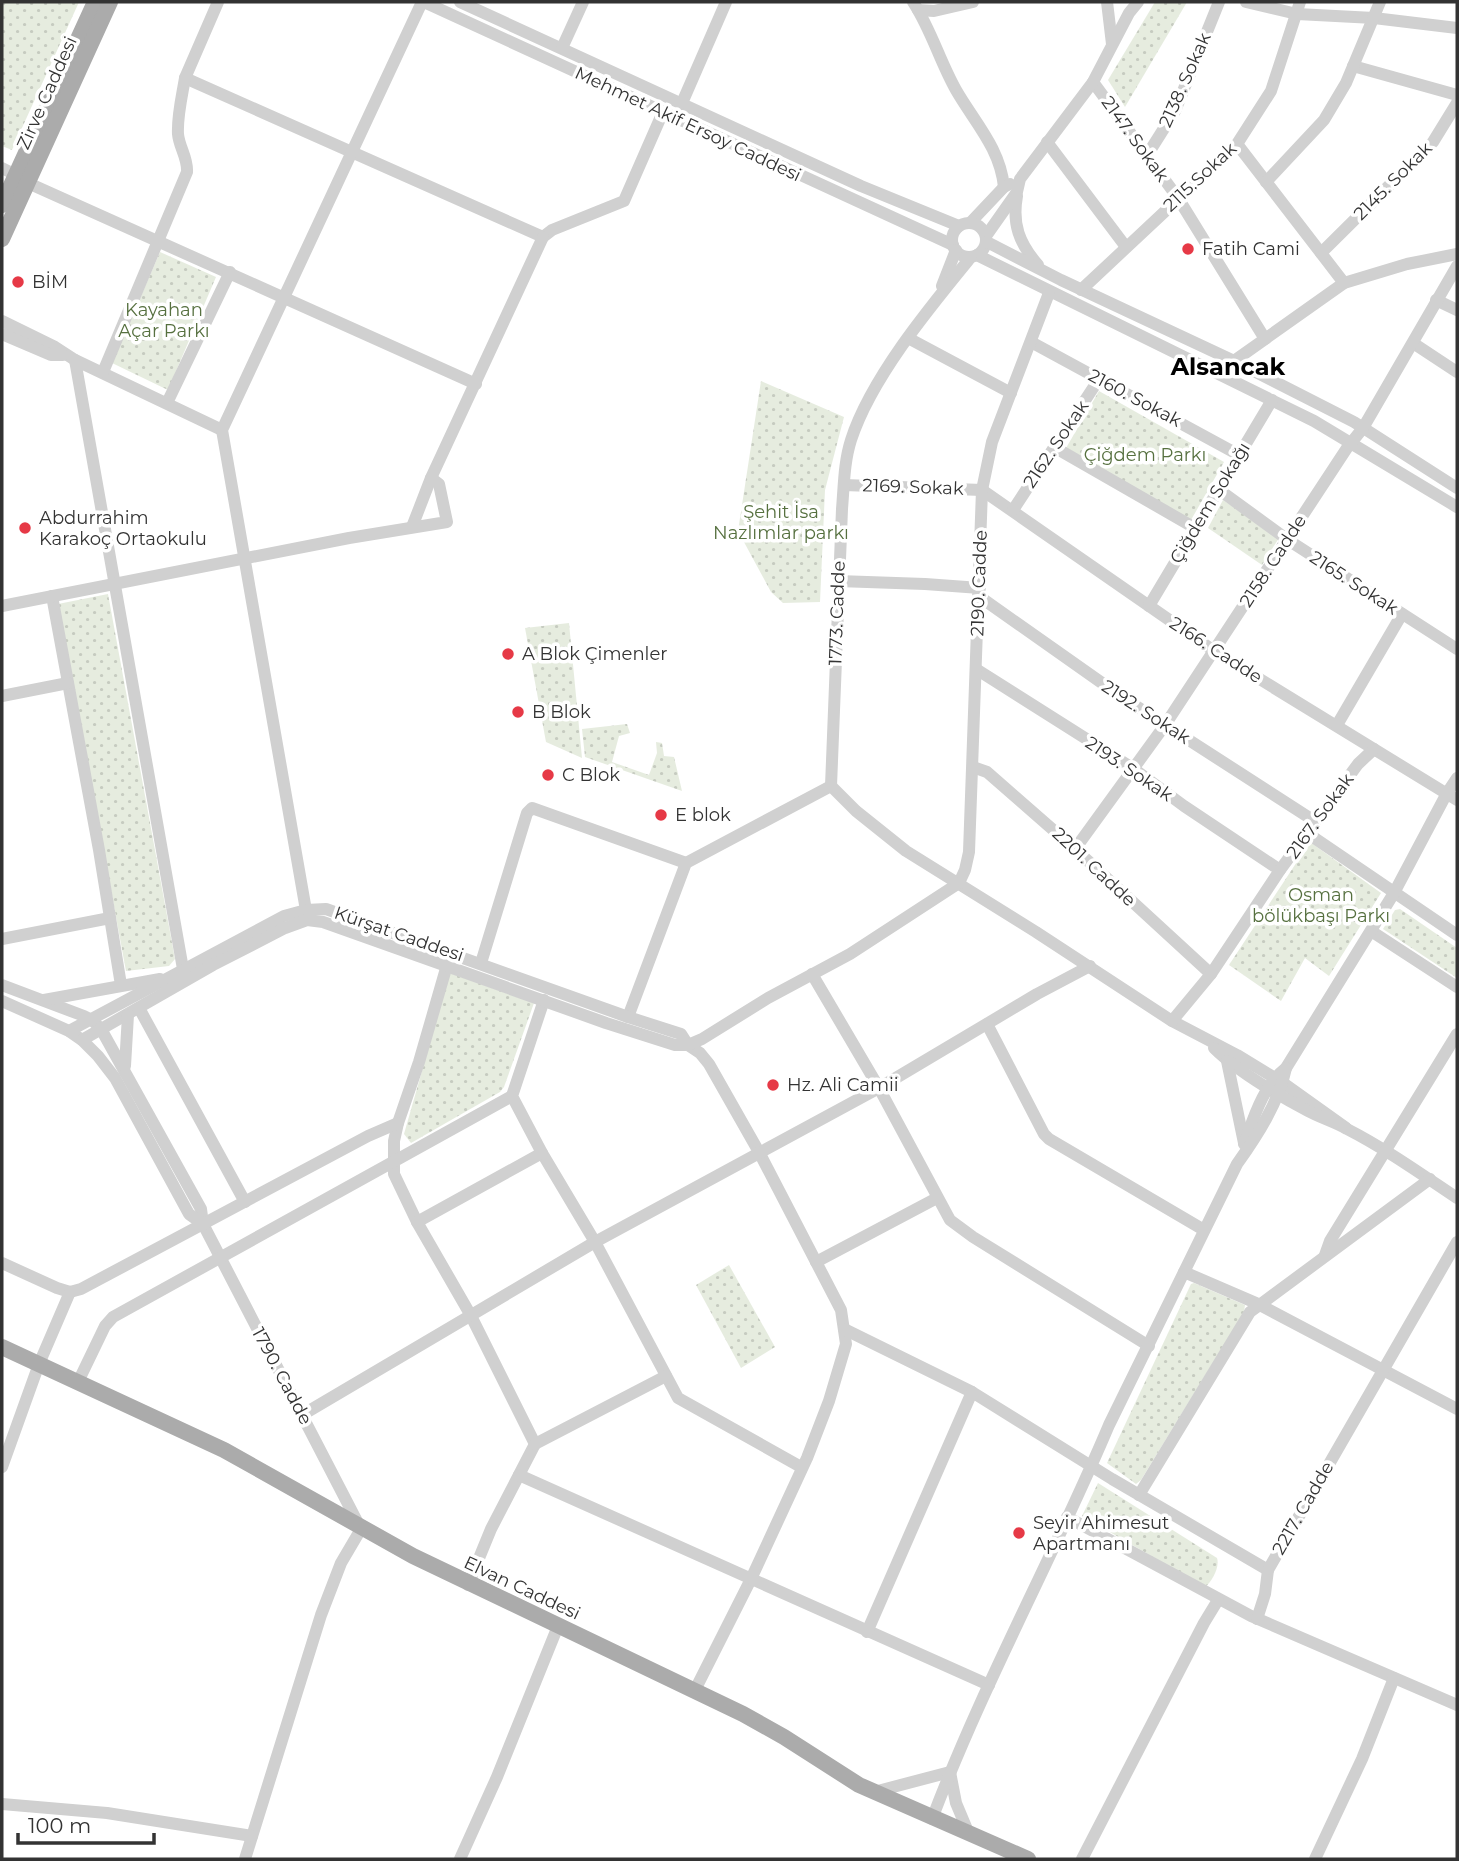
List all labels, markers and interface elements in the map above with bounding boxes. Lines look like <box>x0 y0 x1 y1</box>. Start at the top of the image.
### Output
street label: 2138. Sokak <box>1154 29 1216 131</box>
street label: Zirve Caddesi <box>12 33 82 153</box>
street label: Mehmet Akif Ersoy Caddesi <box>571 62 805 186</box>
street label: 2147. Sokak <box>1097 92 1173 186</box>
street label: 2145. Sokak <box>1349 137 1437 225</box>
street label: 2115.Sokak <box>1159 138 1241 216</box>
place label: Fatih Cami <box>1202 238 1300 260</box>
marker: Fatih Cami <box>1180 241 1196 257</box>
place label: BİM <box>32 271 68 293</box>
marker: BİM <box>10 274 26 290</box>
park label: Kayahan Açar Parkı <box>118 299 210 342</box>
district label: Alsancak <box>1170 352 1286 381</box>
street label: 2160. Sokak <box>1085 364 1186 432</box>
street label: 2162. Sokak <box>1019 396 1093 492</box>
street label: Çiğdem Sokağı <box>1165 438 1255 568</box>
park label: Çiğdem Parkı <box>1084 444 1206 466</box>
street label: 2169. Sokak <box>862 474 964 500</box>
park label: Şehit İsa Nazlımlar parkı <box>713 501 849 544</box>
place label: Abdurrahim Karakoç Ortaokulu <box>39 507 207 550</box>
street label: 2158. Cadde <box>1235 511 1311 611</box>
marker: Abdurrahim Karakoç Ortaokulu <box>17 520 33 536</box>
street label: 2190. Cadde <box>966 529 992 637</box>
street label: 2165. Sokak <box>1306 546 1402 620</box>
street label: 1773. Cadde <box>824 560 850 666</box>
street label: 2166. Cadde <box>1166 612 1266 688</box>
place label: A Blok Çimenler <box>522 643 667 665</box>
marker: A Blok Çimenler <box>500 646 516 662</box>
street label: 2192. Sokak <box>1098 675 1195 749</box>
place label: B Blok <box>532 701 591 723</box>
marker: B Blok <box>510 704 526 720</box>
street label: 2193. Sokak <box>1081 732 1177 806</box>
place label: C Blok <box>562 764 620 786</box>
marker: C Blok <box>540 767 556 783</box>
street label: 2167. Sokak <box>1282 769 1358 863</box>
place label: E blok <box>675 804 731 826</box>
marker: E blok <box>653 807 669 823</box>
street label: 2201. Cadde <box>1048 823 1140 911</box>
park label: Osman bölükbaşı Parkı <box>1252 884 1390 927</box>
street label: Kürşat Caddesi <box>331 902 467 966</box>
place label: Hz. Ali Camii <box>787 1074 899 1096</box>
marker: Hz. Ali Camii <box>765 1077 781 1093</box>
street label: 1790. Cadde <box>247 1324 317 1428</box>
street label: 2217. Cadde <box>1268 1458 1339 1558</box>
place label: Seyir Ahimesut Apartmanı <box>1033 1512 1169 1555</box>
marker: Seyir Ahimesut Apartmanı <box>1011 1525 1027 1541</box>
street label: Elvan Caddesi <box>460 1551 584 1625</box>
scale bar <box>18 1801 154 1845</box>
text: 100 m <box>28 1813 91 1838</box>

